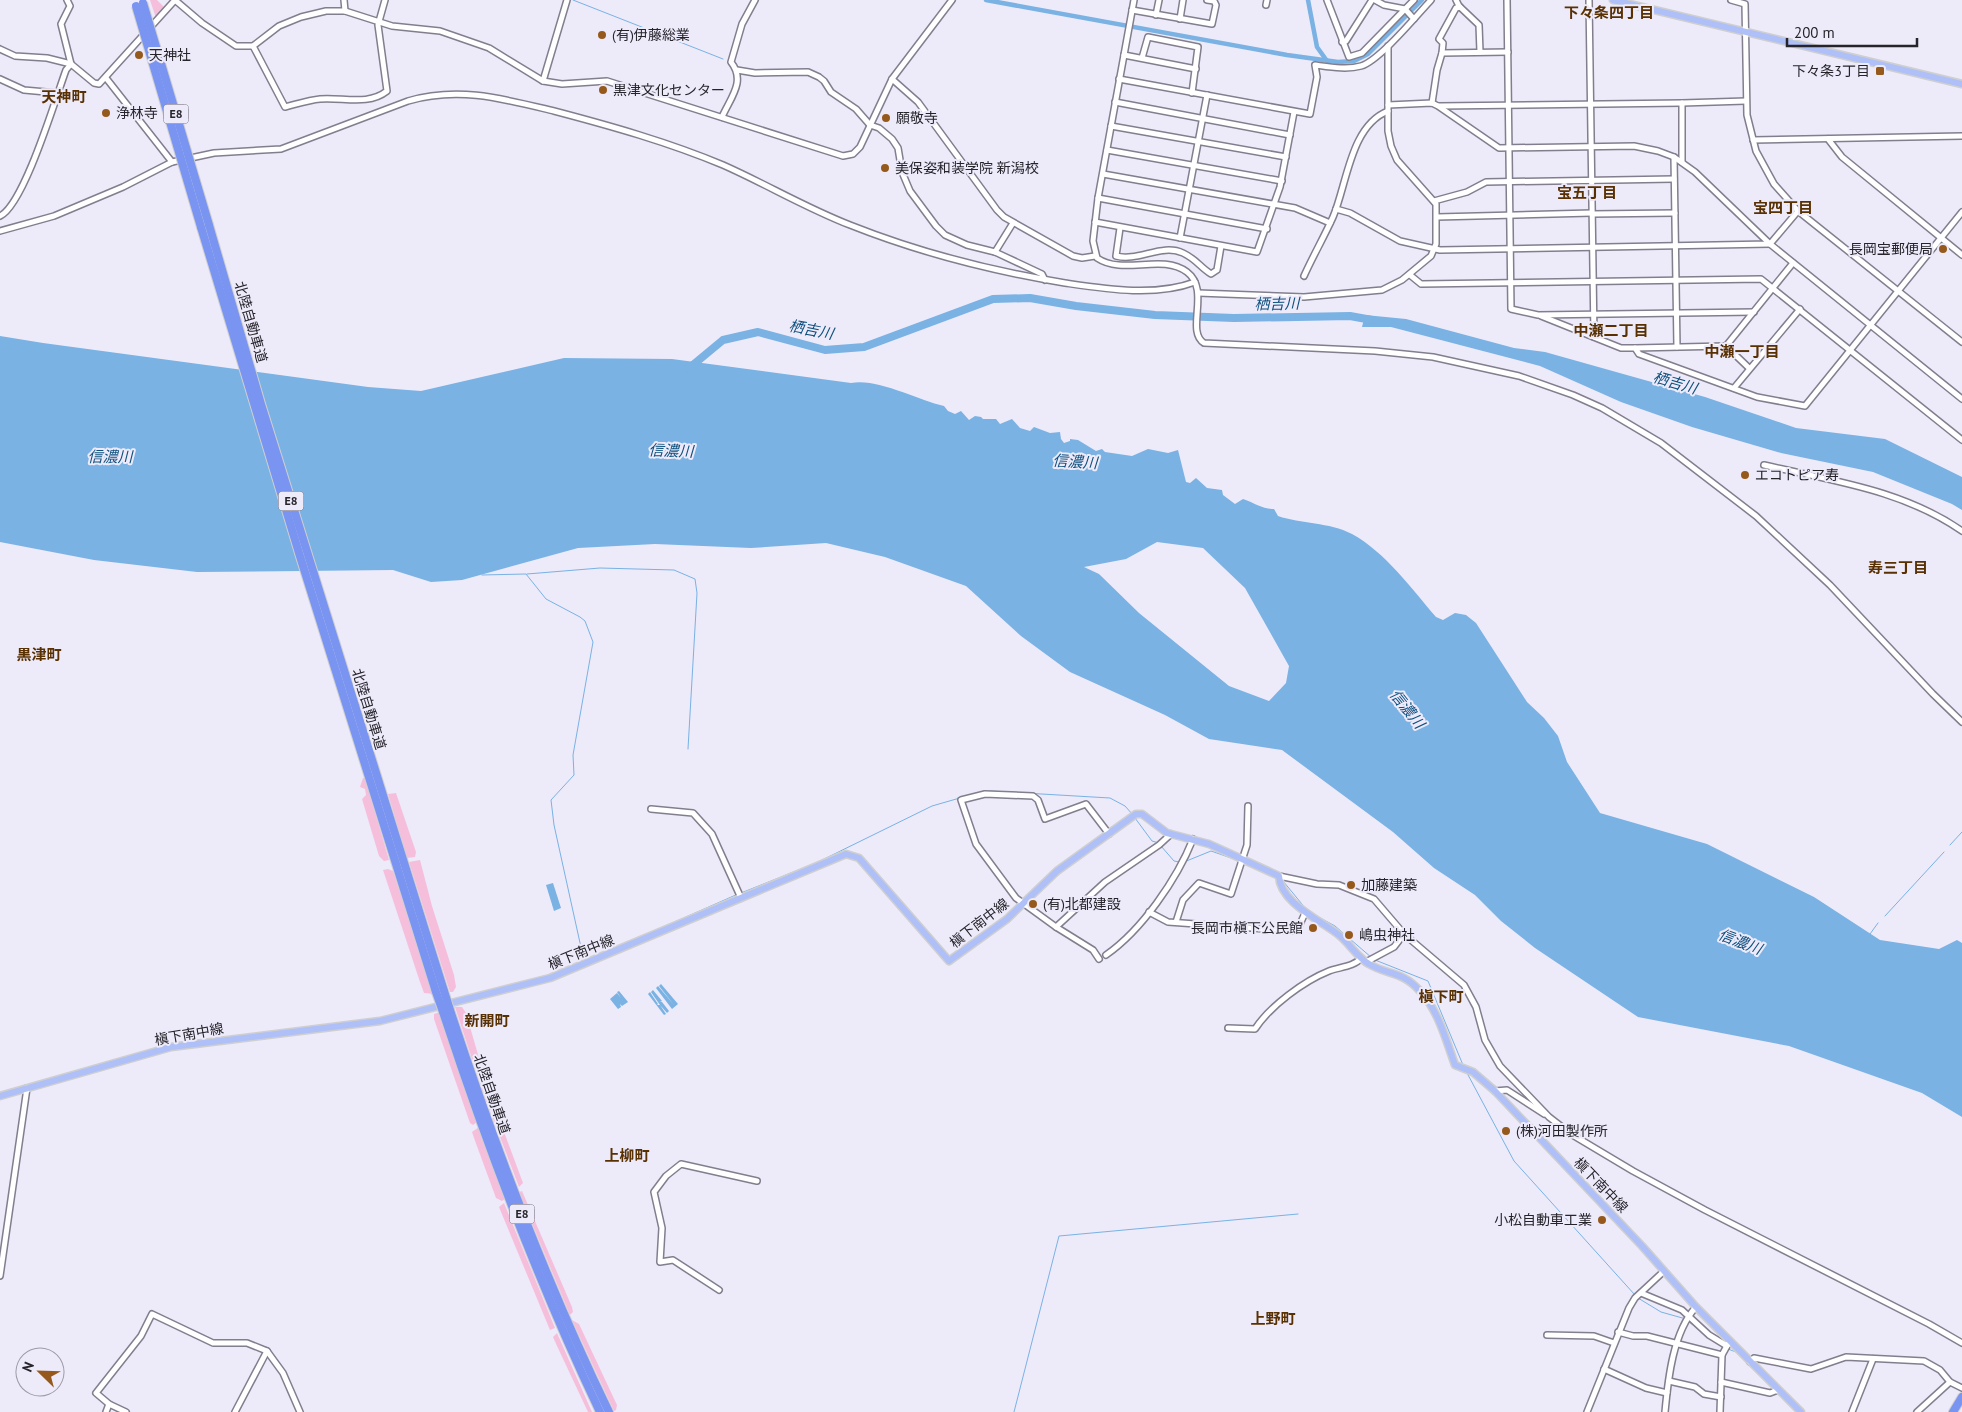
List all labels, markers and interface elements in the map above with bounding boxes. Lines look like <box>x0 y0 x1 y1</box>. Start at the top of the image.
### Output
district label: 下々条四丁目 <box>1564 3 1654 22</box>
scale bar <box>1787 15 1917 47</box>
text: 200 m <box>1794 23 1835 42</box>
place label: (有)伊藤総業 <box>612 26 690 44</box>
marker: (有)伊藤総業 <box>596 29 608 41</box>
place label: 天神社 <box>149 46 191 64</box>
marker: 天神社 <box>133 49 145 61</box>
place label: 下々条3丁目 <box>1792 62 1870 80</box>
marker: 下々条3丁目 <box>1874 65 1886 77</box>
place label: 黒津文化センター <box>613 81 725 99</box>
marker: 黒津文化センター <box>597 84 609 96</box>
district label: 天神町 <box>41 87 87 106</box>
place label: 浄林寺 <box>116 104 158 122</box>
road number: E8 <box>164 105 188 124</box>
marker: 浄林寺 <box>100 107 112 119</box>
place label: 願敬寺 <box>896 109 938 127</box>
marker: 願敬寺 <box>880 112 892 124</box>
place label: 美保姿和装学院 新潟校 <box>895 159 1039 177</box>
marker: 美保姿和装学院 新潟校 <box>879 162 891 174</box>
district label: 宝五丁目 <box>1557 183 1617 202</box>
district label: 宝四丁目 <box>1753 198 1813 217</box>
place label: 長岡宝郵便局 <box>1849 240 1933 258</box>
marker: 長岡宝郵便局 <box>1937 243 1949 255</box>
street label: 北陸自動車道 <box>231 279 271 365</box>
water label: 栖吉川 <box>1254 294 1302 313</box>
water label: 栖吉川 <box>787 316 837 344</box>
district label: 中瀬二丁目 <box>1573 321 1649 340</box>
district label: 中瀬一丁目 <box>1704 342 1780 361</box>
water label: 栖吉川 <box>1651 367 1701 398</box>
water label: 信濃川 <box>648 440 696 461</box>
water label: 信濃川 <box>87 447 134 466</box>
water label: 信濃川 <box>1052 451 1100 472</box>
place label: エコトピア寿 <box>1755 466 1839 484</box>
marker: エコトピア寿 <box>1739 469 1751 481</box>
road number: E8 <box>278 492 304 511</box>
district label: 寿三丁目 <box>1868 558 1928 577</box>
district label: 黒津町 <box>16 645 62 664</box>
street label: 北陸自動車道 <box>348 666 390 752</box>
water label: 信濃川 <box>1386 685 1430 734</box>
place label: 加藤建築 <box>1361 876 1417 894</box>
marker: 加藤建築 <box>1345 879 1357 891</box>
street label: 槇下南中線 <box>946 894 1012 952</box>
place label: (有)北都建設 <box>1043 895 1121 913</box>
marker: (有)北都建設 <box>1027 898 1039 910</box>
place label: 長岡市槇下公民館 <box>1191 919 1303 937</box>
marker: 長岡市槇下公民館 <box>1307 922 1319 934</box>
water label: 信濃川 <box>1716 925 1766 959</box>
place label: 嶋虫神社 <box>1359 926 1415 944</box>
marker: 嶋虫神社 <box>1343 929 1355 941</box>
street label: 槇下南中線 <box>545 931 617 973</box>
district label: 槇下町 <box>1418 987 1464 1006</box>
district label: 新開町 <box>464 1011 510 1030</box>
street label: 槇下南中線 <box>153 1019 225 1049</box>
street label: 北陸自動車道 <box>470 1051 514 1137</box>
place label: (株)河田製作所 <box>1516 1122 1608 1140</box>
marker: (株)河田製作所 <box>1500 1125 1512 1137</box>
district label: 上柳町 <box>604 1146 650 1165</box>
street label: 槇下南中線 <box>1570 1154 1632 1216</box>
road number: E8 <box>510 1204 534 1224</box>
place label: 小松自動車工業 <box>1494 1211 1592 1229</box>
marker: 小松自動車工業 <box>1596 1214 1608 1226</box>
district label: 上野町 <box>1250 1309 1296 1328</box>
north arrow <box>15 1347 65 1397</box>
text: N <box>18 1359 38 1375</box>

